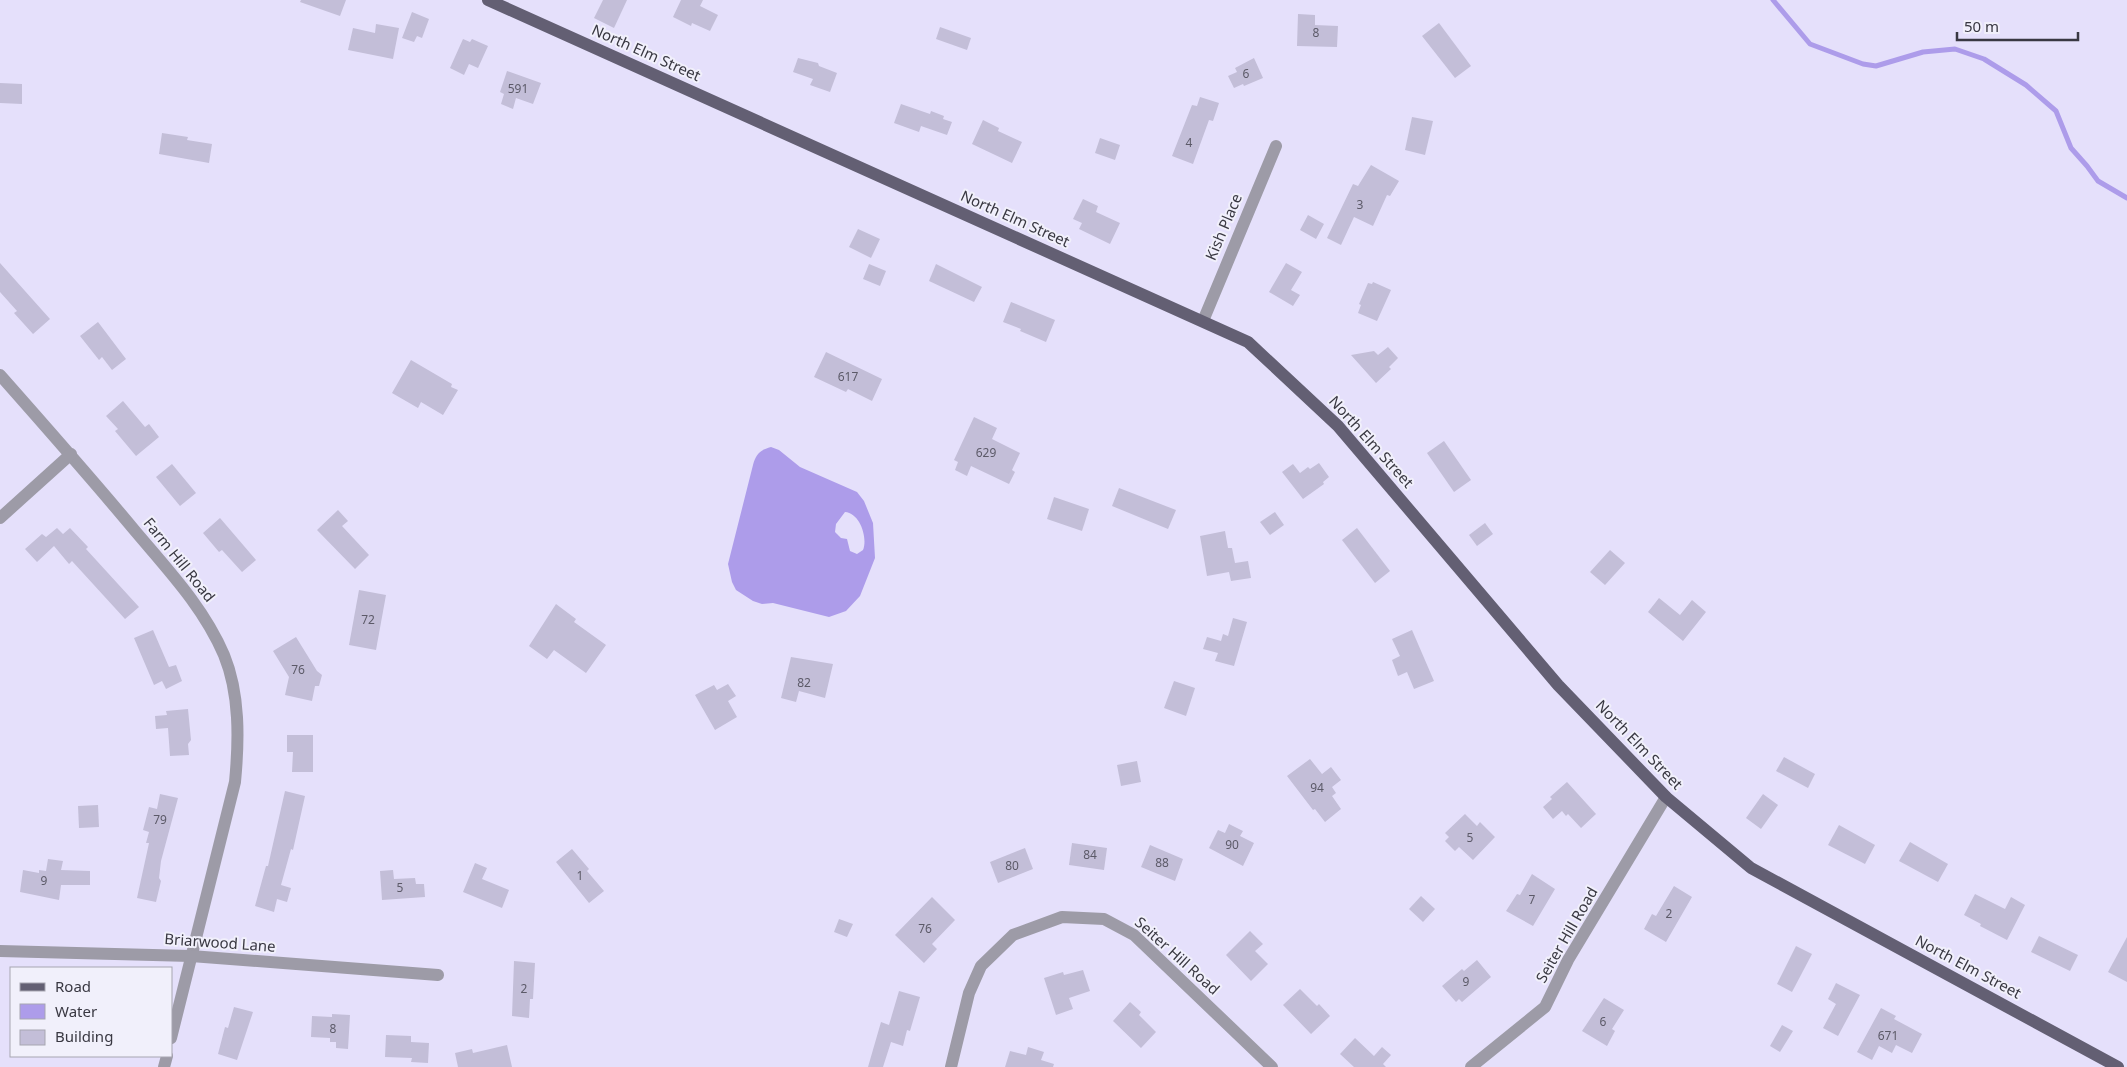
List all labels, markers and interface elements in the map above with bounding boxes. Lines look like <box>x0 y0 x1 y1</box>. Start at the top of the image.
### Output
scale bar <box>1957 10 2078 42</box>
text: 50 m <box>1964 16 1999 36</box>
street label: North Elm Street <box>589 19 705 85</box>
house number: 8 <box>1313 24 1320 41</box>
house number: 6 <box>1243 65 1250 82</box>
house number: 591 <box>508 80 528 97</box>
house number: 4 <box>1186 134 1193 151</box>
street label: North Elm Street <box>958 185 1074 251</box>
street label: Kish Place <box>1200 190 1246 263</box>
house number: 3 <box>1357 196 1364 213</box>
house number: 617 <box>838 368 858 385</box>
street label: North Elm Street <box>1325 391 1419 492</box>
house number: 629 <box>976 444 996 461</box>
street label: Farm Hill Road <box>140 513 220 606</box>
house number: 72 <box>361 611 375 628</box>
house number: 76 <box>291 661 305 678</box>
house number: 82 <box>797 674 811 691</box>
street label: North Elm Street <box>1592 695 1688 794</box>
house number: 94 <box>1310 779 1324 796</box>
house number: 79 <box>153 811 167 828</box>
house number: 5 <box>1467 829 1474 846</box>
house number: 90 <box>1225 836 1239 853</box>
house number: 84 <box>1083 846 1097 863</box>
house number: 88 <box>1155 854 1169 871</box>
house number: 80 <box>1005 857 1019 874</box>
house number: 1 <box>577 867 583 884</box>
house number: 9 <box>41 872 48 889</box>
house number: 5 <box>397 879 404 896</box>
street label: Seiter Hill Road <box>1531 883 1602 986</box>
house number: 7 <box>1529 891 1536 908</box>
house number: 2 <box>1666 905 1673 922</box>
street label: Seiter Hill Road <box>1131 912 1224 999</box>
house number: 76 <box>918 920 932 937</box>
street label: Briarwood Lane <box>164 928 276 956</box>
street label: North Elm Street <box>1912 930 2025 1003</box>
legend <box>10 967 172 1057</box>
house number: 9 <box>1463 973 1470 990</box>
text: Road <box>55 976 91 996</box>
house number: 2 <box>521 980 528 997</box>
text: Water <box>55 1001 97 1021</box>
house number: 6 <box>1600 1013 1607 1030</box>
house number: 8 <box>330 1020 337 1037</box>
text: Building <box>55 1026 113 1046</box>
house number: 671 <box>1878 1027 1898 1044</box>

